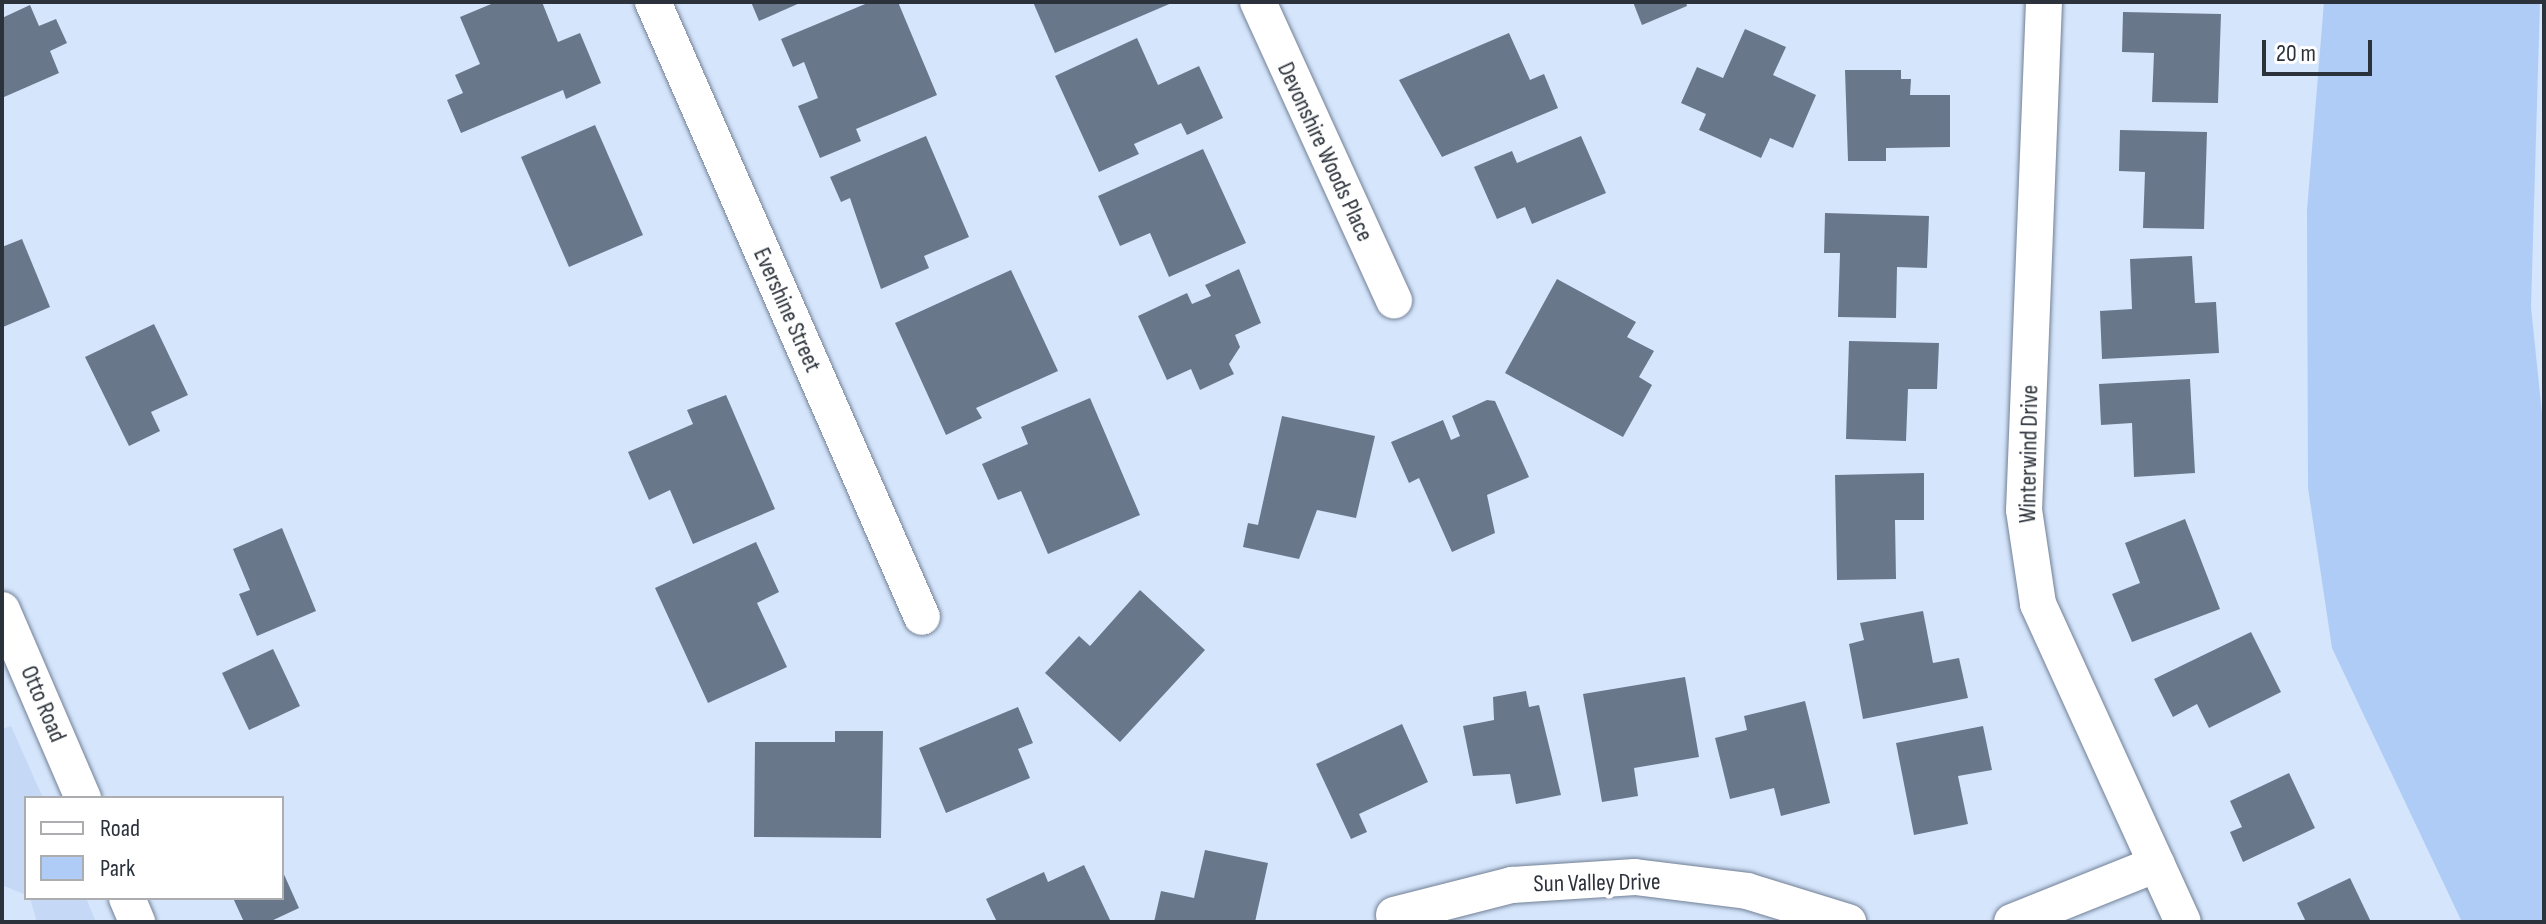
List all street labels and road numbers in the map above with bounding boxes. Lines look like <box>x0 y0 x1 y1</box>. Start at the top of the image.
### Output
street label: Devonshire Woods Place <box>1271 58 1379 246</box>
street label: Evershine Street <box>747 243 827 377</box>
street label: Winterwind Drive <box>2013 385 2045 523</box>
street label: Otto Road <box>14 662 72 746</box>
street label: Sun Valley Drive <box>1533 867 1661 899</box>

